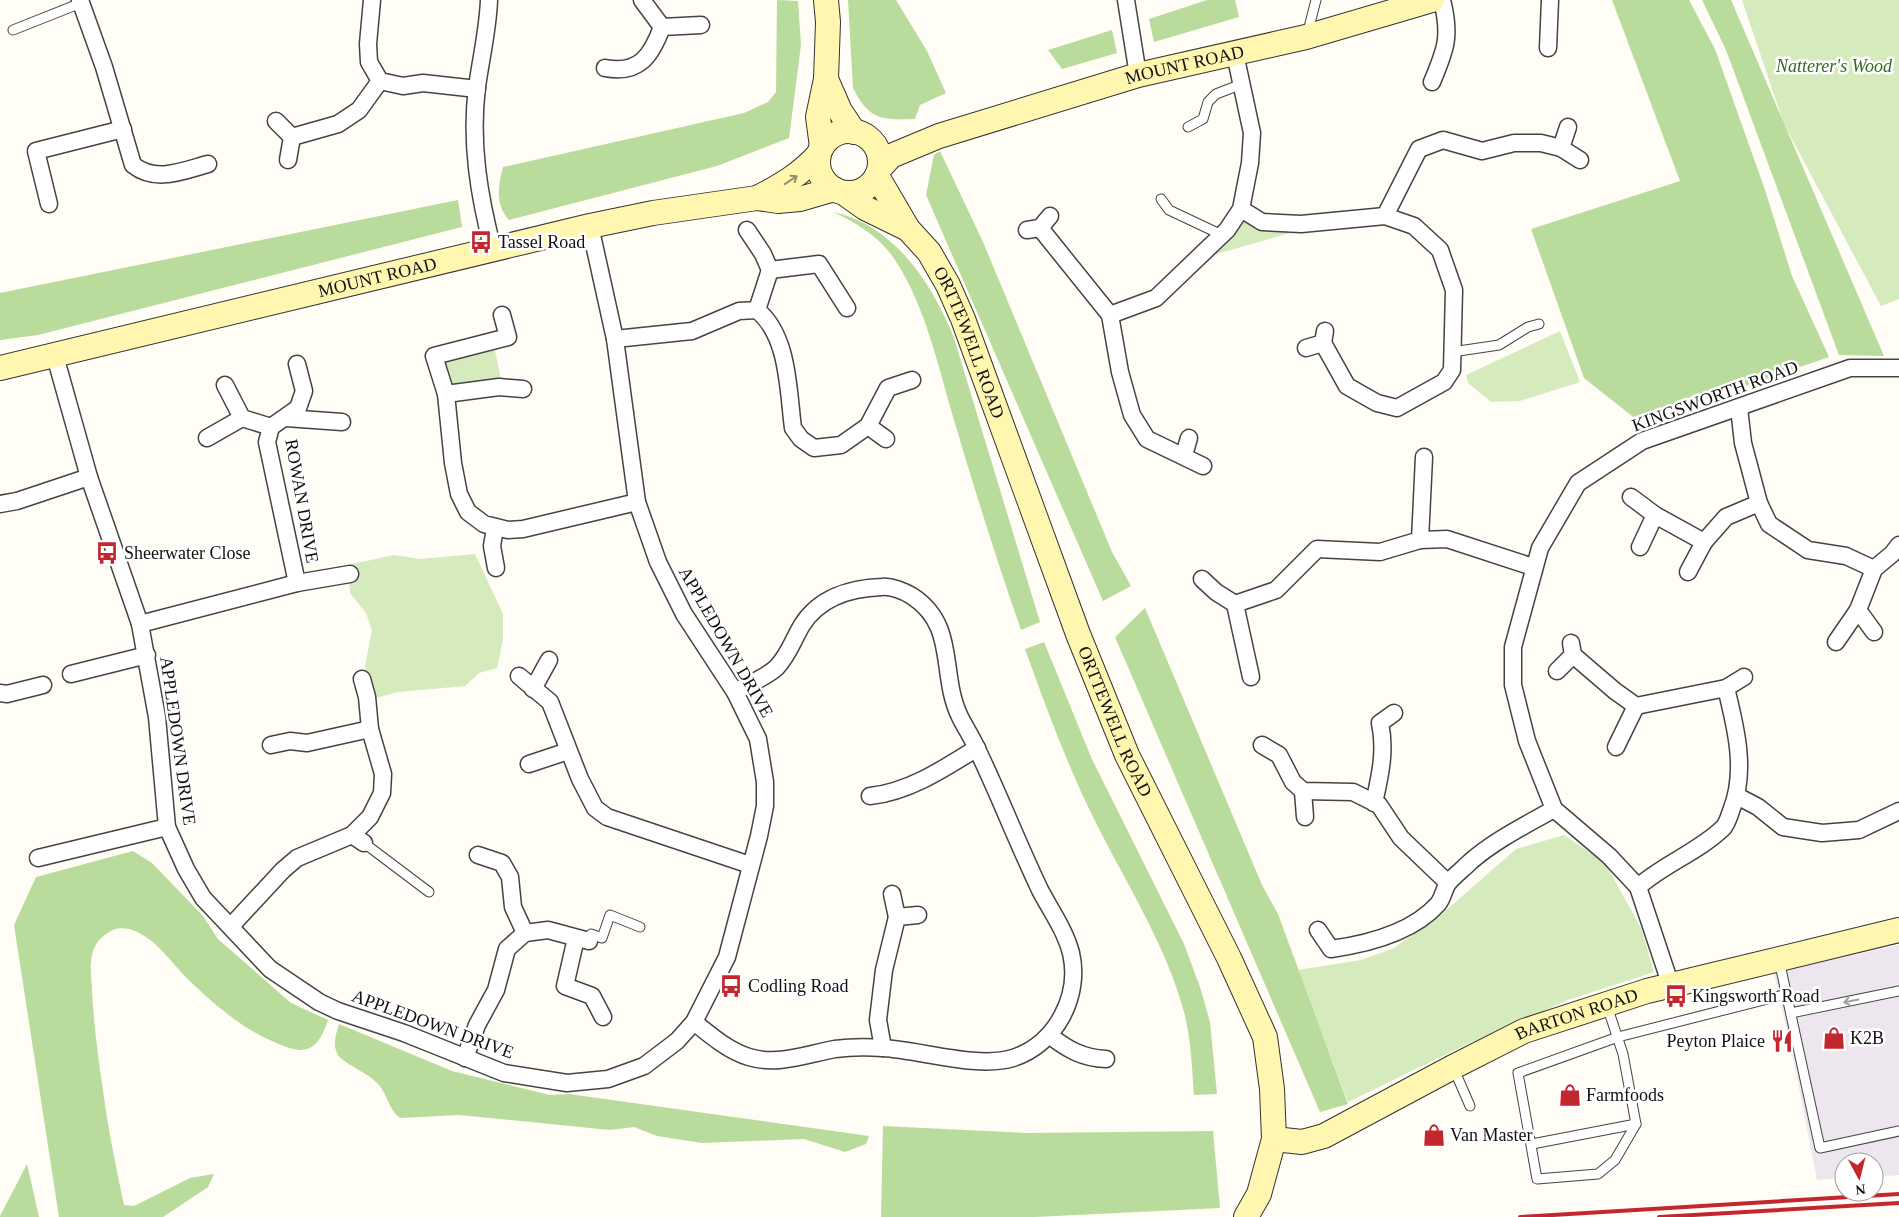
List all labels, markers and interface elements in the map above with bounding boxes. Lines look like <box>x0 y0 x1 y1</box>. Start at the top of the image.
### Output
street label: MOUNT ROAD <box>1123 41 1246 88</box>
park label: Natterer's Wood <box>1775 56 1893 76</box>
one-way arrow <box>784 175 798 185</box>
bus stop icon: Tassel Road <box>468 229 494 255</box>
place label: Tassel Road <box>498 232 585 252</box>
street label: MOUNT ROAD <box>316 253 438 301</box>
street label: ORTTEWELL ROAD <box>930 263 1008 421</box>
street label: KINGSWORTH ROAD <box>1629 357 1801 435</box>
street label: ROWAN DRIVE <box>281 437 323 565</box>
bus stop icon: Sheerwater Close <box>94 540 120 566</box>
place label: Sheerwater Close <box>124 543 250 563</box>
street label: APPLEDOWN DRIVE <box>675 563 777 721</box>
street label: ORTTEWELL ROAD <box>1074 643 1156 800</box>
street label: APPLEDOWN DRIVE <box>156 655 200 827</box>
bus stop icon: Codling Road <box>718 973 744 999</box>
place label: Codling Road <box>748 976 849 996</box>
bus stop icon: Kingsworth Road <box>1663 983 1689 1009</box>
street label: APPLEDOWN DRIVE <box>349 985 517 1063</box>
street label: BARTON ROAD <box>1512 985 1640 1044</box>
place label: Kingsworth Road <box>1692 986 1820 1006</box>
one-way arrow <box>1844 996 1860 1006</box>
shop icon: K2B <box>1821 1025 1847 1051</box>
restaurant icon: Peyton Plaice <box>1769 1028 1795 1054</box>
place label: K2B <box>1850 1028 1884 1048</box>
place label: Peyton Plaice <box>1667 1031 1765 1051</box>
shop icon: Farmfoods <box>1557 1082 1583 1108</box>
place label: Farmfoods <box>1586 1085 1664 1105</box>
shop icon: Van Master <box>1421 1122 1447 1148</box>
place label: Van Master <box>1450 1125 1532 1145</box>
north arrow <box>1834 1152 1884 1202</box>
text: N <box>1855 1181 1866 1197</box>

